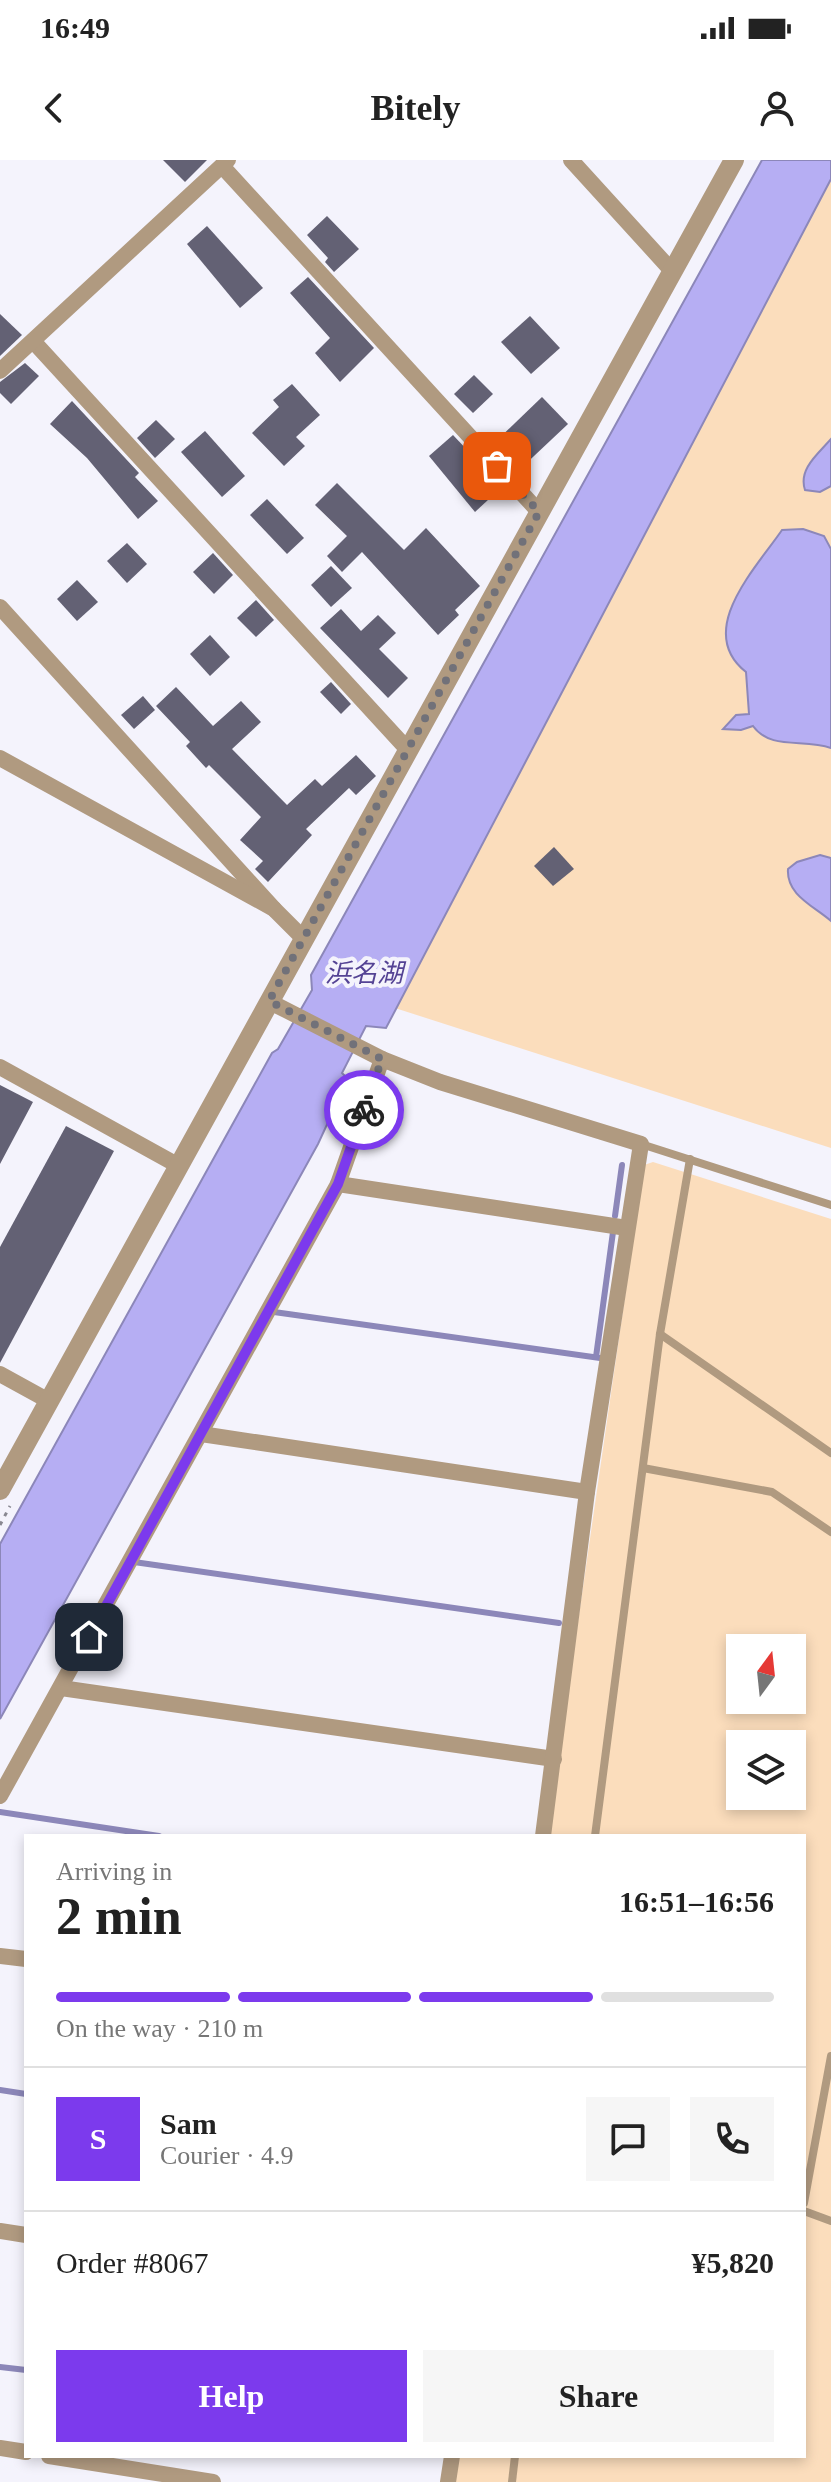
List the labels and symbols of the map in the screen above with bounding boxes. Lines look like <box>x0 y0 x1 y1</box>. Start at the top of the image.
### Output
pin <box>463 432 531 500</box>
water label: 浜名湖 <box>325 959 407 988</box>
courier <box>324 1070 404 1150</box>
pin <box>55 1603 123 1671</box>
north arrow <box>726 1634 806 1714</box>

